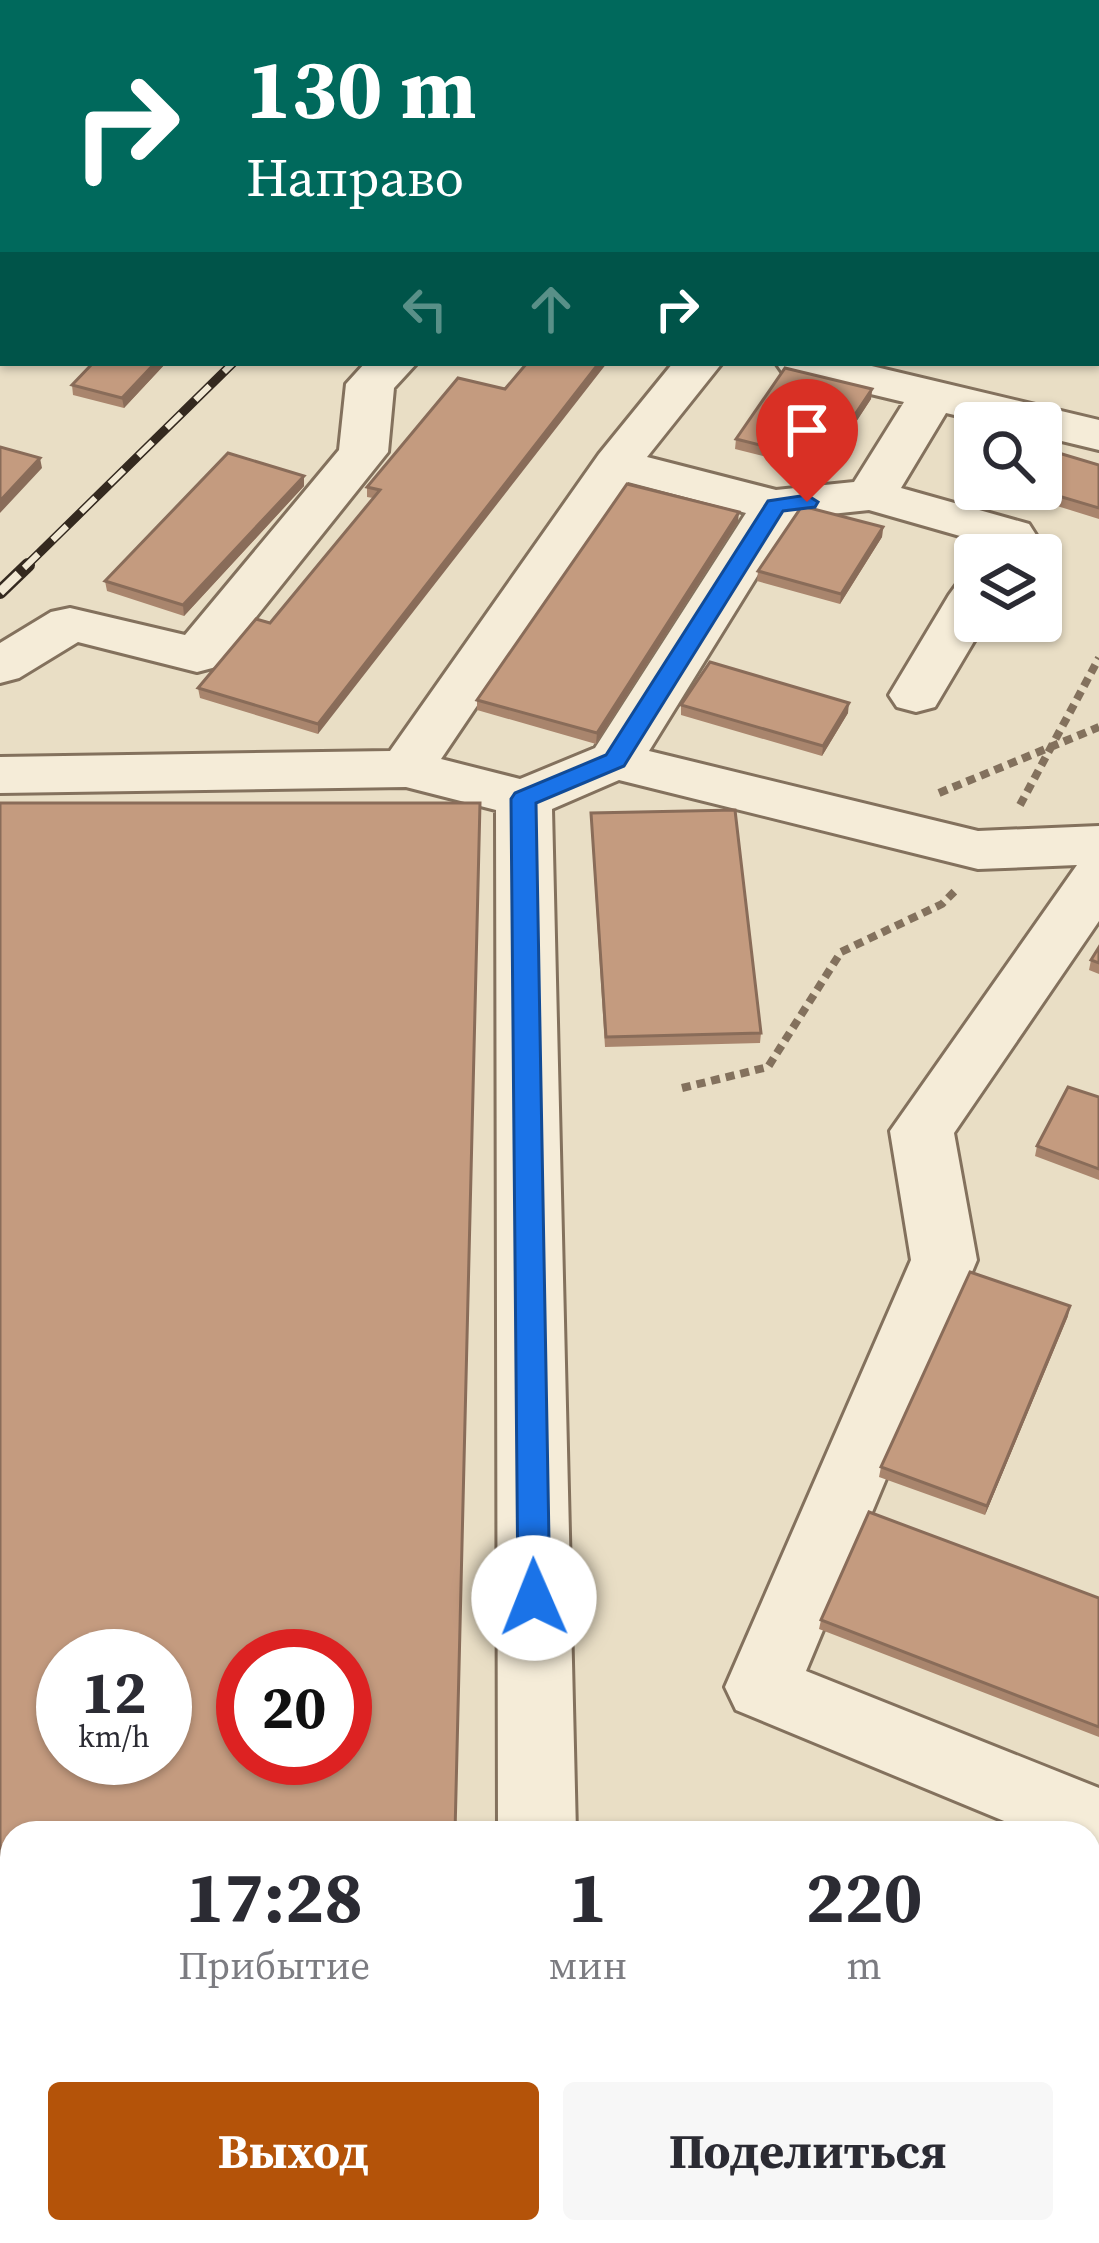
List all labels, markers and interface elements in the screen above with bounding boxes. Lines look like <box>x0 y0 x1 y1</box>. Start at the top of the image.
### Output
text: 130 m <box>246 31 477 146</box>
icon: right <box>48 48 204 204</box>
text: Направо <box>246 140 464 214</box>
icon: left <box>392 276 458 342</box>
icon: ahead <box>518 276 584 342</box>
icon: right <box>644 276 710 342</box>
pin <box>756 379 858 502</box>
icon: arrive <box>774 397 840 463</box>
map controls <box>954 402 1062 642</box>
button: search <box>954 402 1062 510</box>
button: layers <box>954 534 1062 642</box>
position arrow <box>471 1535 597 1661</box>
speed limit sign: 20 <box>216 1629 372 1785</box>
text: 12 <box>81 1651 147 1733</box>
text: km/h <box>78 1716 150 1757</box>
text: 17:28 <box>185 1847 363 1946</box>
text: 1 <box>568 1847 607 1946</box>
text: 220 <box>806 1847 923 1946</box>
text: Прибытие <box>178 1939 370 1992</box>
text: мин <box>548 1939 627 1992</box>
text: m <box>847 1939 882 1992</box>
button: Выход <box>48 2082 539 2220</box>
button: Поделиться <box>563 2082 1053 2220</box>

